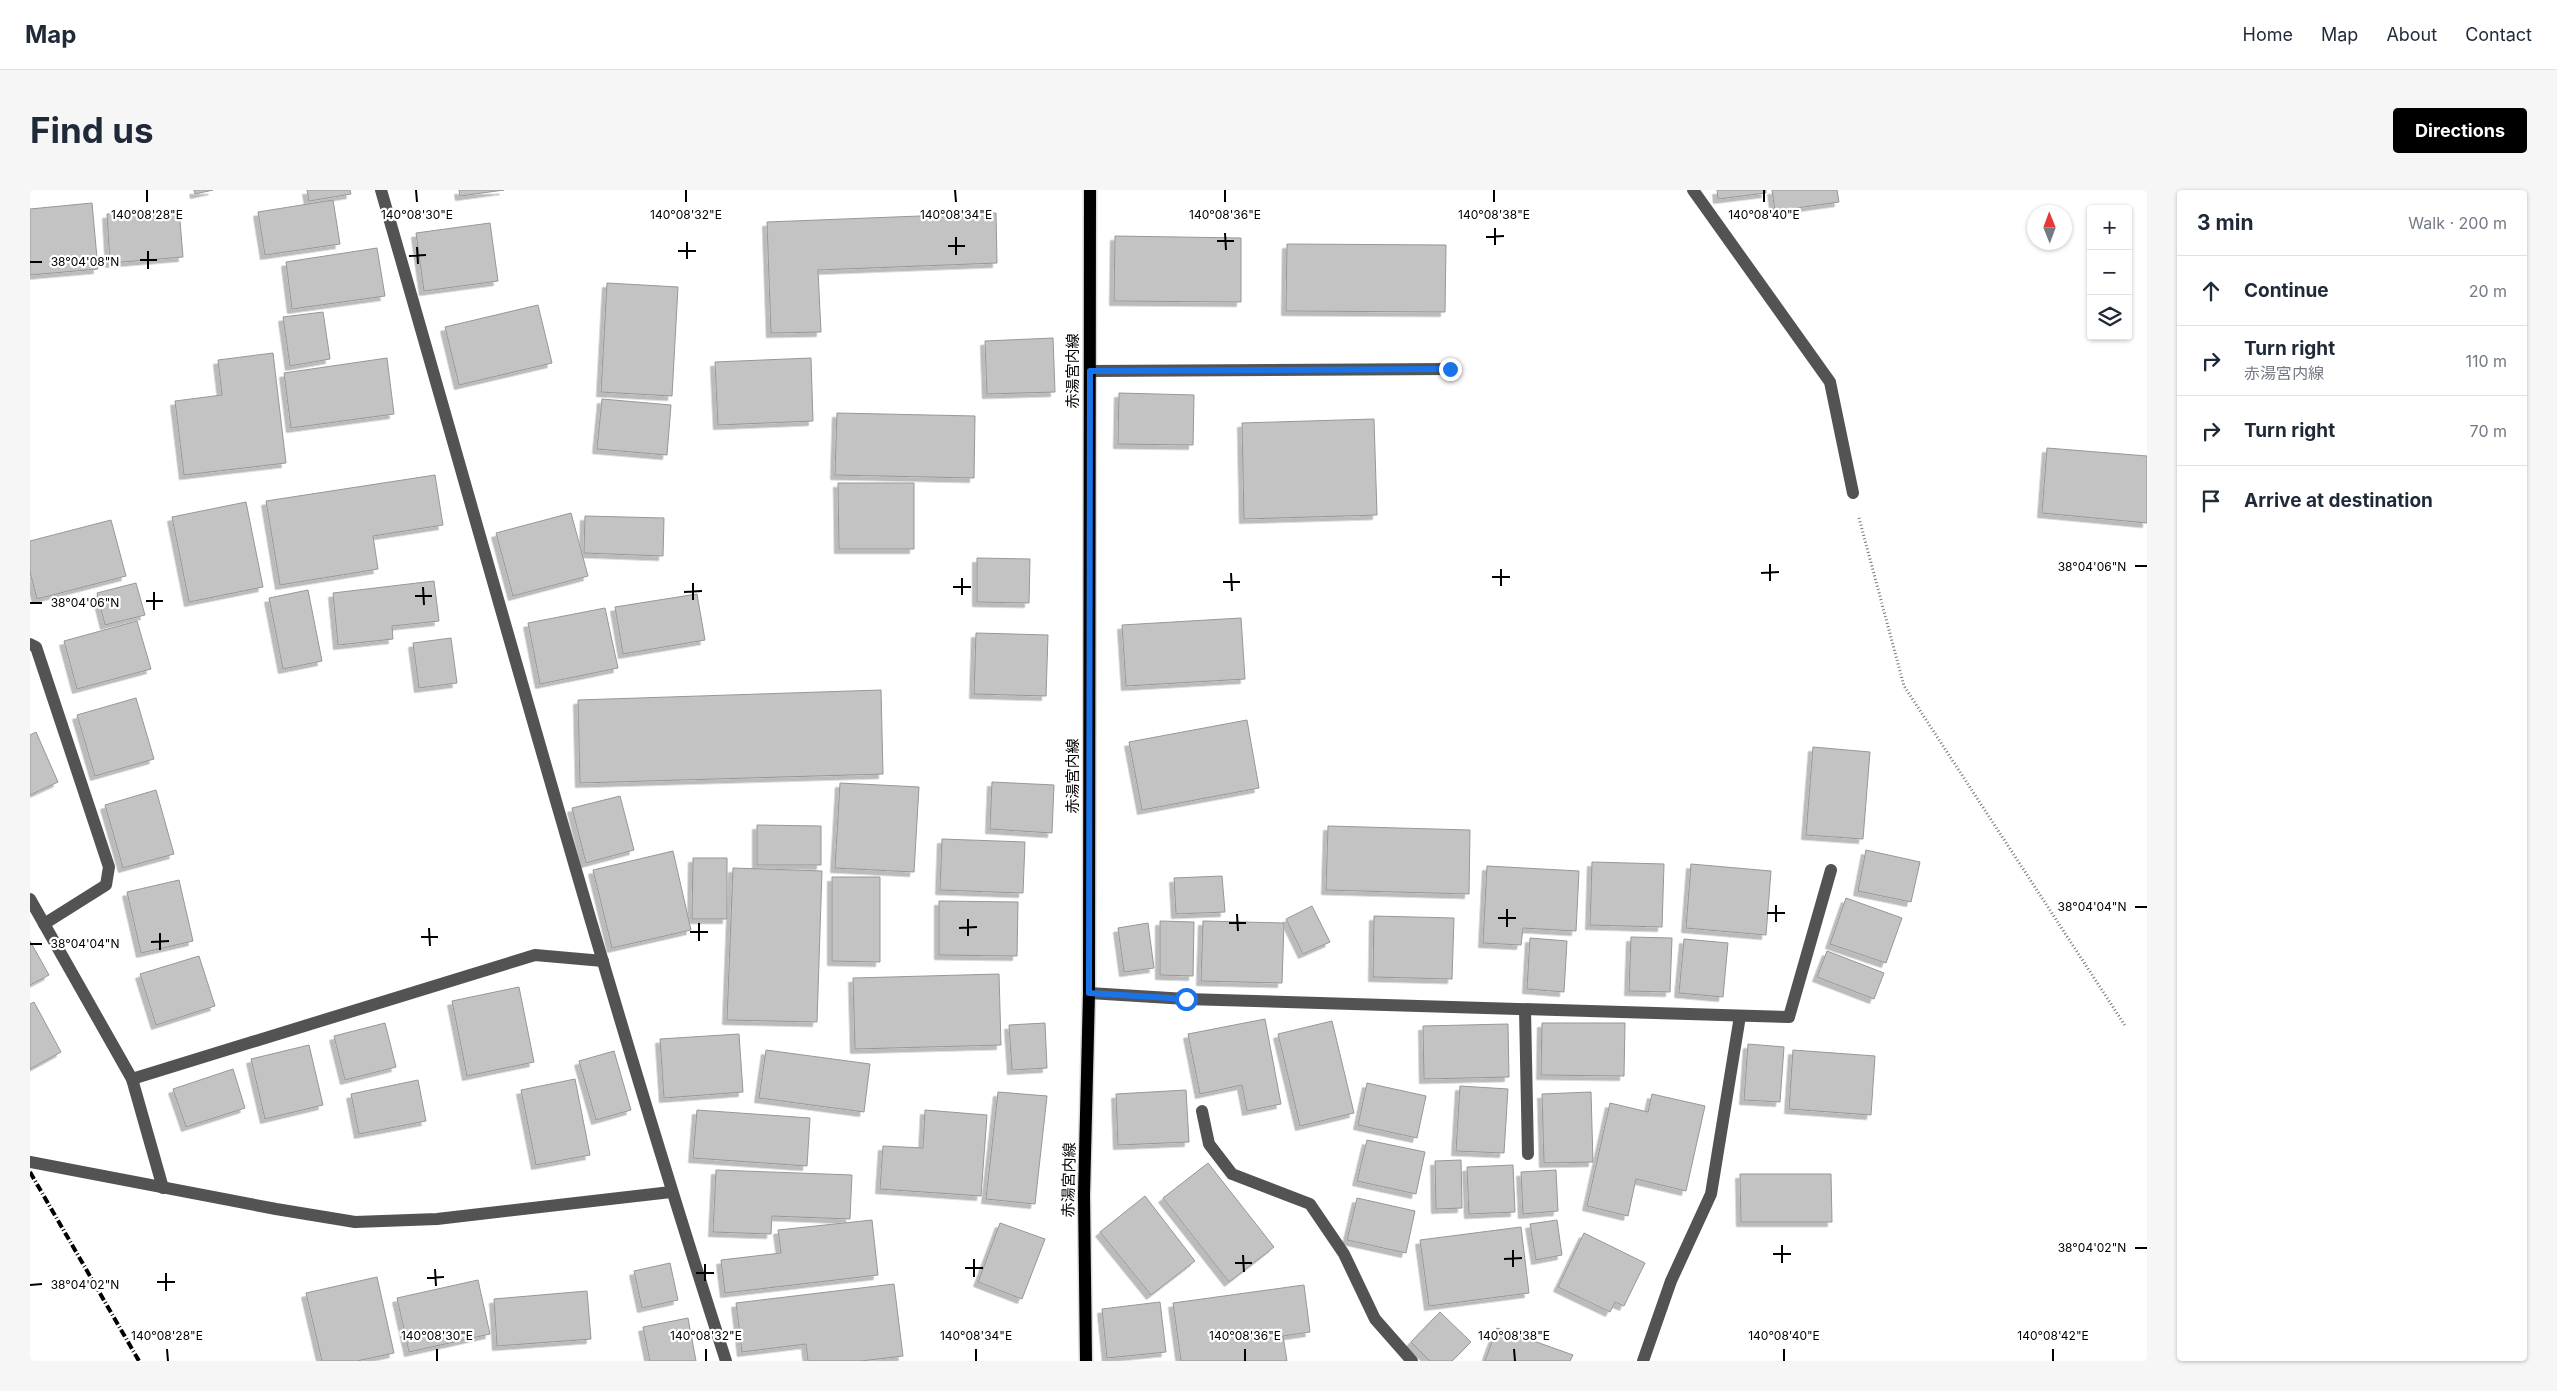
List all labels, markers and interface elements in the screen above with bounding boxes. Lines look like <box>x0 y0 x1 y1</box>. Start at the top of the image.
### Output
text: Map <box>25 20 76 49</box>
text: Home <box>2243 24 2293 45</box>
text: Map <box>2321 24 2358 45</box>
text: About <box>2386 24 2437 45</box>
text: Contact <box>2465 24 2532 45</box>
button: Directions <box>2393 108 2527 153</box>
text: Find us <box>30 109 154 151</box>
north arrow <box>2027 205 2072 250</box>
map controls <box>2087 205 2132 340</box>
button: + <box>2087 205 2132 250</box>
text: 140°08'28"E <box>111 207 183 222</box>
text: 140°08'30"E <box>381 207 453 222</box>
text: 140°08'32"E <box>650 207 722 222</box>
text: 140°08'34"E <box>920 207 992 222</box>
text: 140°08'36"E <box>1189 207 1261 222</box>
text: 140°08'38"E <box>1458 207 1530 222</box>
text: 140°08'40"E <box>1728 207 1800 222</box>
text: 3 min <box>2197 210 2253 235</box>
text: Walk · 200 m <box>2408 213 2507 233</box>
button: − <box>2087 250 2132 295</box>
text: 38°04'08"N <box>51 254 119 269</box>
icon: ahead <box>2197 277 2225 305</box>
text: Continue <box>2244 279 2329 302</box>
text: 20 m <box>2469 281 2507 301</box>
button: layers <box>2087 295 2132 340</box>
street label: 赤湯宮内線 <box>1063 333 1082 409</box>
text: Turn right <box>2244 337 2335 360</box>
icon: right <box>2197 347 2225 375</box>
text: 110 m <box>2465 351 2507 371</box>
route end <box>1439 358 1462 381</box>
text: 赤湯宮内線 <box>2244 363 2324 383</box>
icon: right <box>2197 417 2225 445</box>
text: Turn right <box>2244 419 2335 442</box>
text: 70 m <box>2470 421 2507 441</box>
icon: arrive <box>2197 487 2225 515</box>
text: Arrive at destination <box>2244 489 2433 512</box>
text: 38°04'06"N <box>2058 559 2126 574</box>
text: 38°04'06"N <box>51 595 119 610</box>
street label: 赤湯宮内線 <box>1063 738 1082 814</box>
text: 38°04'04"N <box>2058 899 2127 914</box>
text: 38°04'04"N <box>51 936 120 951</box>
route start <box>1175 988 1198 1011</box>
street label: 赤湯宮内線 <box>1058 1142 1079 1218</box>
text: 38°04'02"N <box>2058 1240 2126 1255</box>
text: 38°04'02"N <box>51 1277 119 1292</box>
text: 140°08'28"E <box>131 1328 203 1343</box>
text: 140°08'30"E <box>401 1328 473 1343</box>
text: 140°08'32"E <box>670 1328 742 1343</box>
text: 140°08'34"E <box>940 1328 1012 1343</box>
text: 140°08'36"E <box>1209 1328 1281 1343</box>
text: 140°08'38"E <box>1478 1328 1550 1343</box>
text: 140°08'40"E <box>1748 1328 1820 1343</box>
text: 140°08'42"E <box>2017 1328 2089 1343</box>

